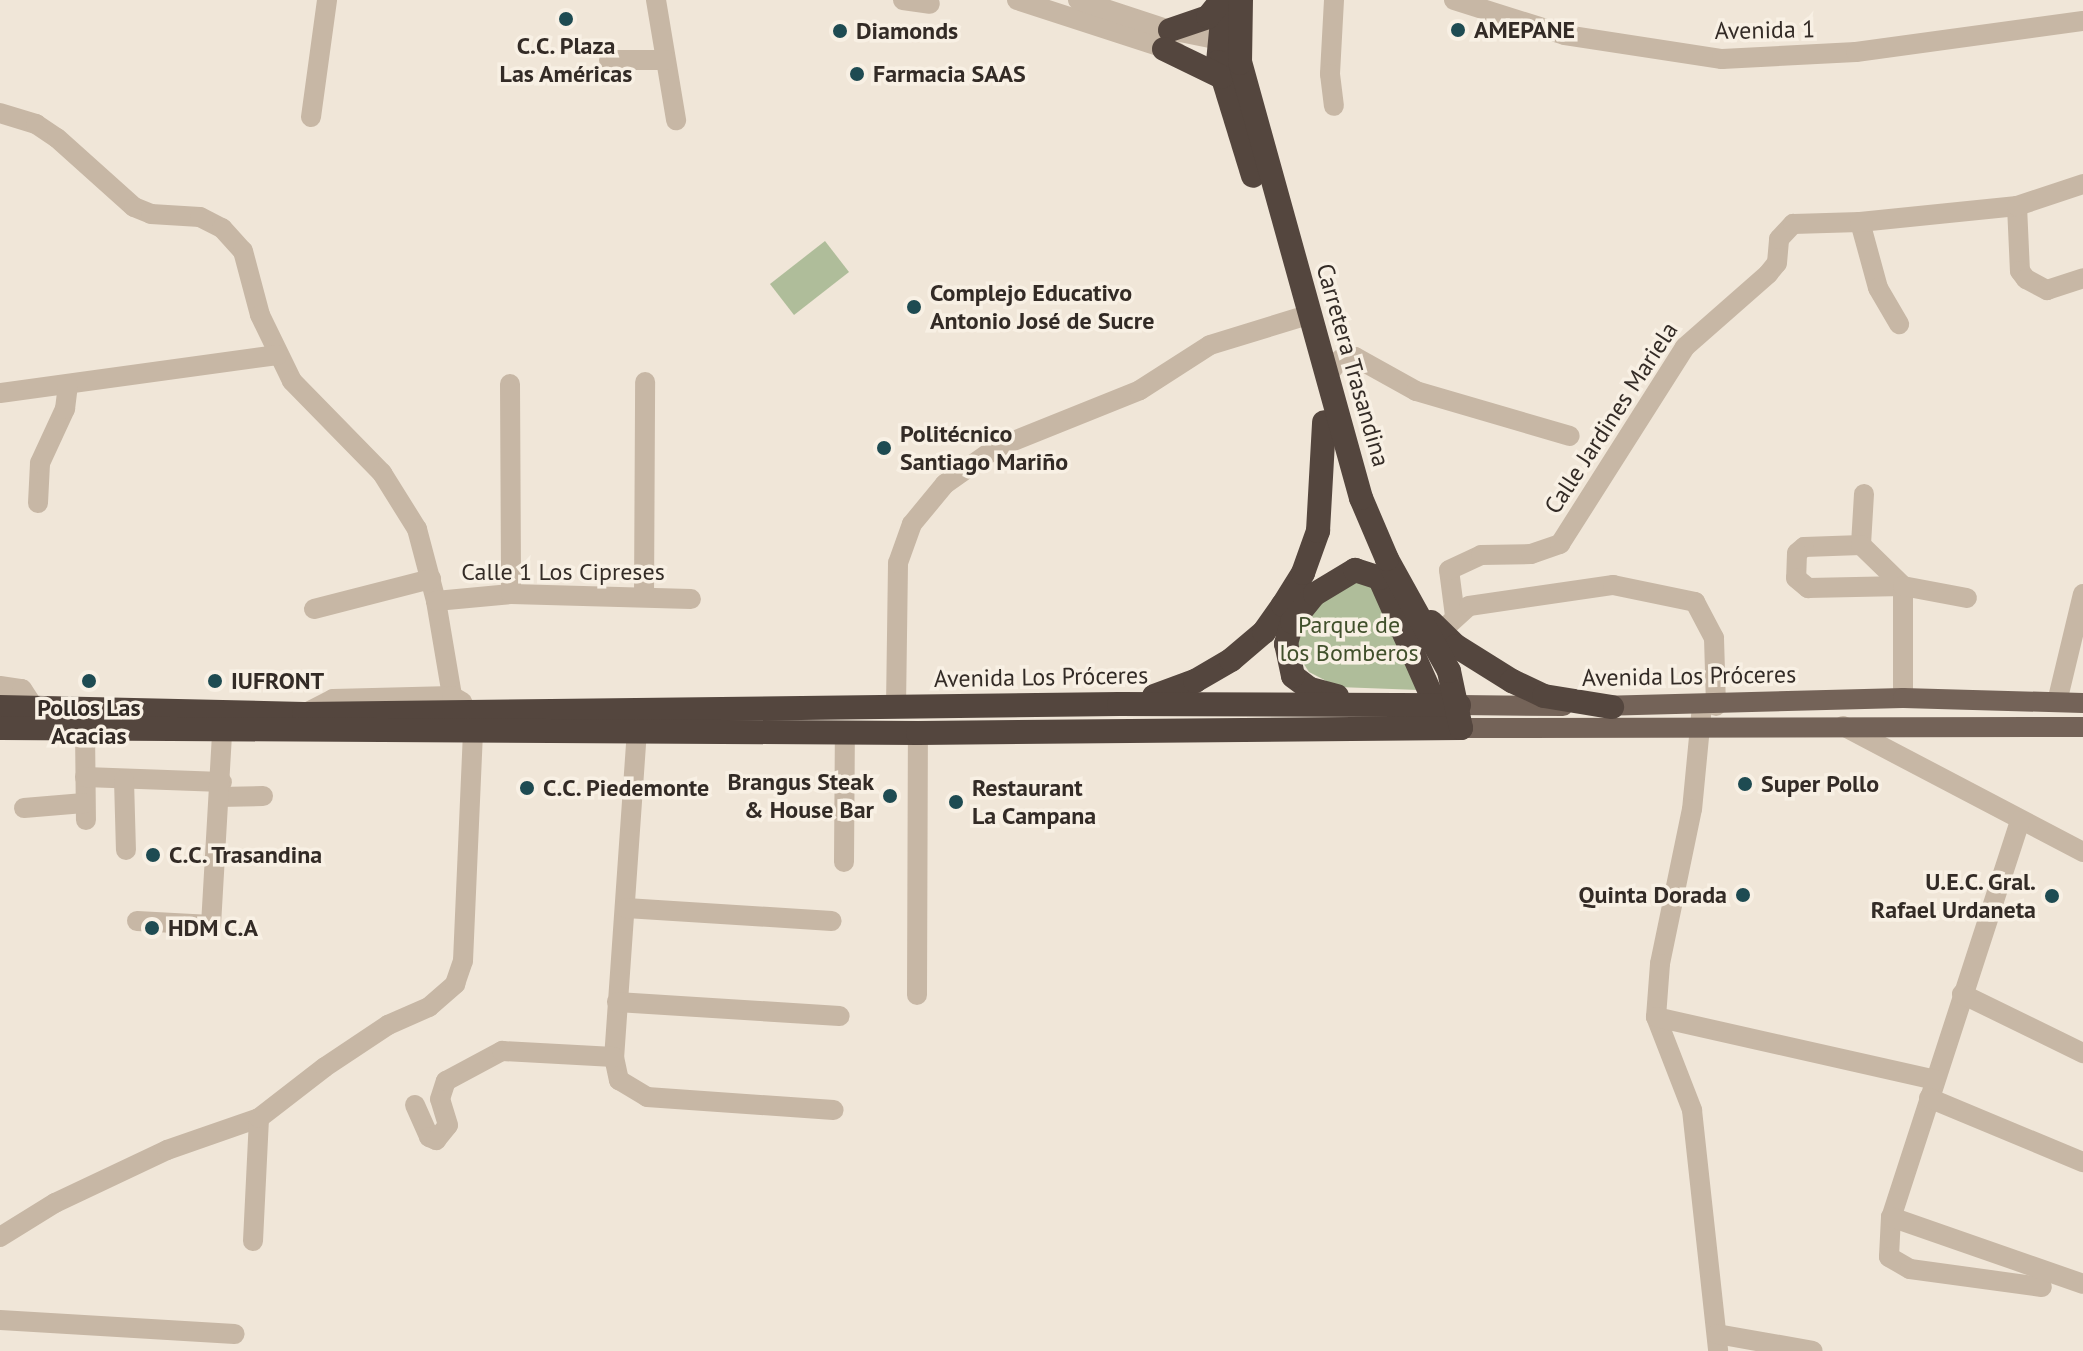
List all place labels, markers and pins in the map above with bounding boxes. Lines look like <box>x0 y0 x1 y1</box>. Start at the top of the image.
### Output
marker: C.C. Plaza Las Américas <box>557 10 575 28</box>
place label: AMEPANE <box>1474 16 1575 44</box>
place label: Diamonds <box>856 17 958 45</box>
marker: AMEPANE <box>1449 21 1467 39</box>
marker: Diamonds <box>831 22 849 40</box>
place label: C.C. Plaza Las Américas <box>499 32 633 88</box>
place label: Farmacia SAAS <box>873 60 1026 88</box>
marker: Farmacia SAAS <box>848 65 866 83</box>
place label: Complejo Educativo Antonio José de Sucre <box>930 279 1154 335</box>
marker: Complejo Educativo Antonio José de Sucre <box>905 298 923 316</box>
place label: Politécnico Santiago Mariño <box>900 420 1068 476</box>
marker: Politécnico Santiago Mariño <box>875 439 893 457</box>
place label: IUFRONT <box>231 667 324 695</box>
marker: Pollos Las Acacias <box>80 672 98 690</box>
marker: IUFRONT <box>206 672 224 690</box>
place label: Pollos Las Acacias <box>37 694 141 750</box>
place label: Brangus Steak & House Bar <box>728 768 874 824</box>
place label: Super Pollo <box>1761 770 1879 798</box>
place label: C.C. Piedemonte <box>543 774 711 802</box>
place label: Restaurant La Campana <box>972 774 1097 830</box>
marker: Super Pollo <box>1736 775 1754 793</box>
marker: C.C. Piedemonte <box>518 779 536 797</box>
marker: Brangus Steak & House Bar <box>881 787 899 805</box>
marker: Restaurant La Campana <box>947 793 965 811</box>
place label: C.C. Trasandina <box>169 841 325 869</box>
marker: C.C. Trasandina <box>144 846 162 864</box>
place label: U.E.C. Gral. Rafael Urdaneta <box>1871 868 2036 924</box>
place label: Quinta Dorada <box>1579 881 1727 909</box>
marker: Quinta Dorada <box>1734 886 1752 904</box>
marker: U.E.C. Gral. Rafael Urdaneta <box>2043 887 2061 905</box>
place label: HDM C.A <box>168 914 258 942</box>
marker: HDM C.A <box>143 919 161 937</box>

